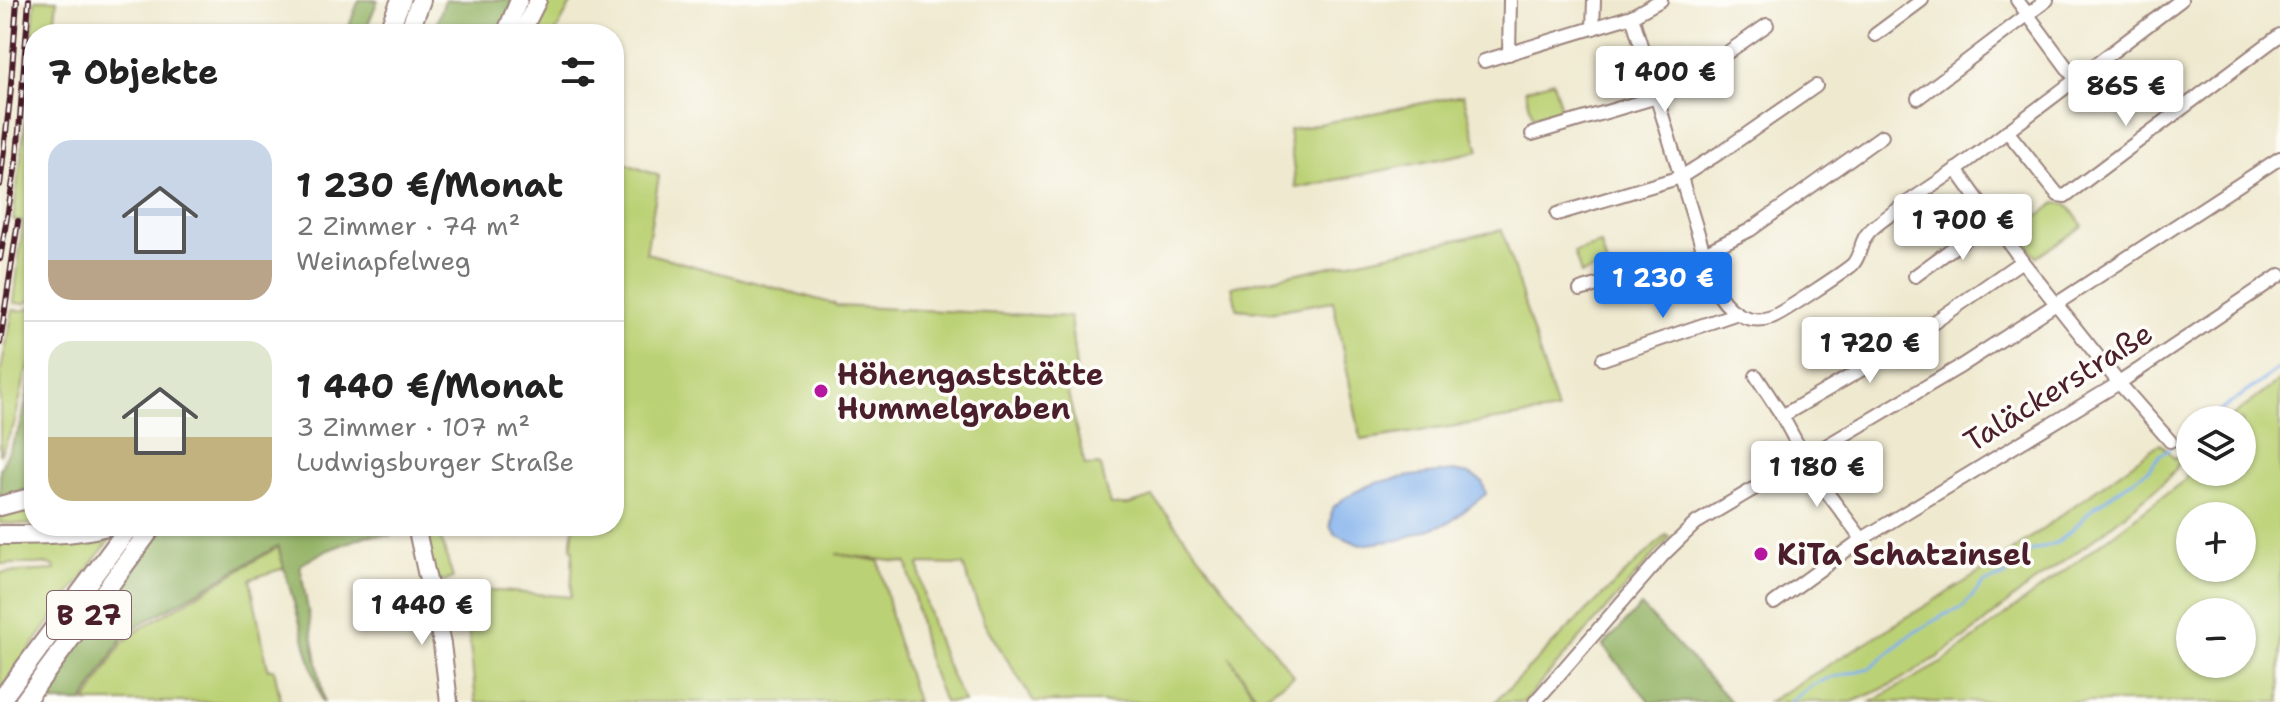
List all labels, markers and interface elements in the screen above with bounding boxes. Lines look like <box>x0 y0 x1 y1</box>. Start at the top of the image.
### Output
pin: 1 400 € <box>1591 46 1739 114</box>
text: 7 Objekte <box>48 49 219 95</box>
icon: filters <box>556 50 600 94</box>
text: 1 400 € <box>1614 54 1716 89</box>
pin: 865 € <box>2070 60 2182 128</box>
text: 865 € <box>2086 68 2166 103</box>
text: 1 230 €/Monat <box>296 162 563 208</box>
icon: home <box>112 172 208 268</box>
pin: 1 700 € <box>1889 194 2037 262</box>
text: 1 700 € <box>1912 202 2014 237</box>
text: 2 Zimmer · 74 m² <box>296 208 520 243</box>
text: Weinapfelweg <box>296 243 471 278</box>
pin: 1 230 € <box>1589 252 1737 320</box>
text: 1 230 € <box>1612 260 1714 295</box>
street label: Taläckerstraße <box>1956 313 2160 461</box>
pin: 1 720 € <box>1796 317 1944 385</box>
text: 1 720 € <box>1820 325 1920 360</box>
place label: Höhengaststätte Hummelgraben <box>837 354 1104 429</box>
text: 1 440 €/Monat <box>296 363 564 409</box>
icon: home <box>112 373 208 469</box>
marker: Höhengaststätte Hummelgraben <box>812 382 830 400</box>
map controls <box>2176 406 2256 678</box>
button: layers <box>2176 406 2256 486</box>
text: 3 Zimmer · 107 m² <box>296 409 530 444</box>
pin: 1 180 € <box>1743 441 1891 509</box>
text: Ludwigsburger Straße <box>296 444 574 479</box>
text: 1 180 € <box>1769 449 1865 484</box>
button: + <box>2176 502 2256 582</box>
place label: KiTa Schatzinsel <box>1777 534 2031 575</box>
marker: KiTa Schatzinsel <box>1752 545 1770 563</box>
pin: 1 440 € <box>348 579 496 647</box>
text: 1 440 € <box>371 587 473 622</box>
road number: B 27 <box>47 591 131 639</box>
button: − <box>2176 598 2256 678</box>

